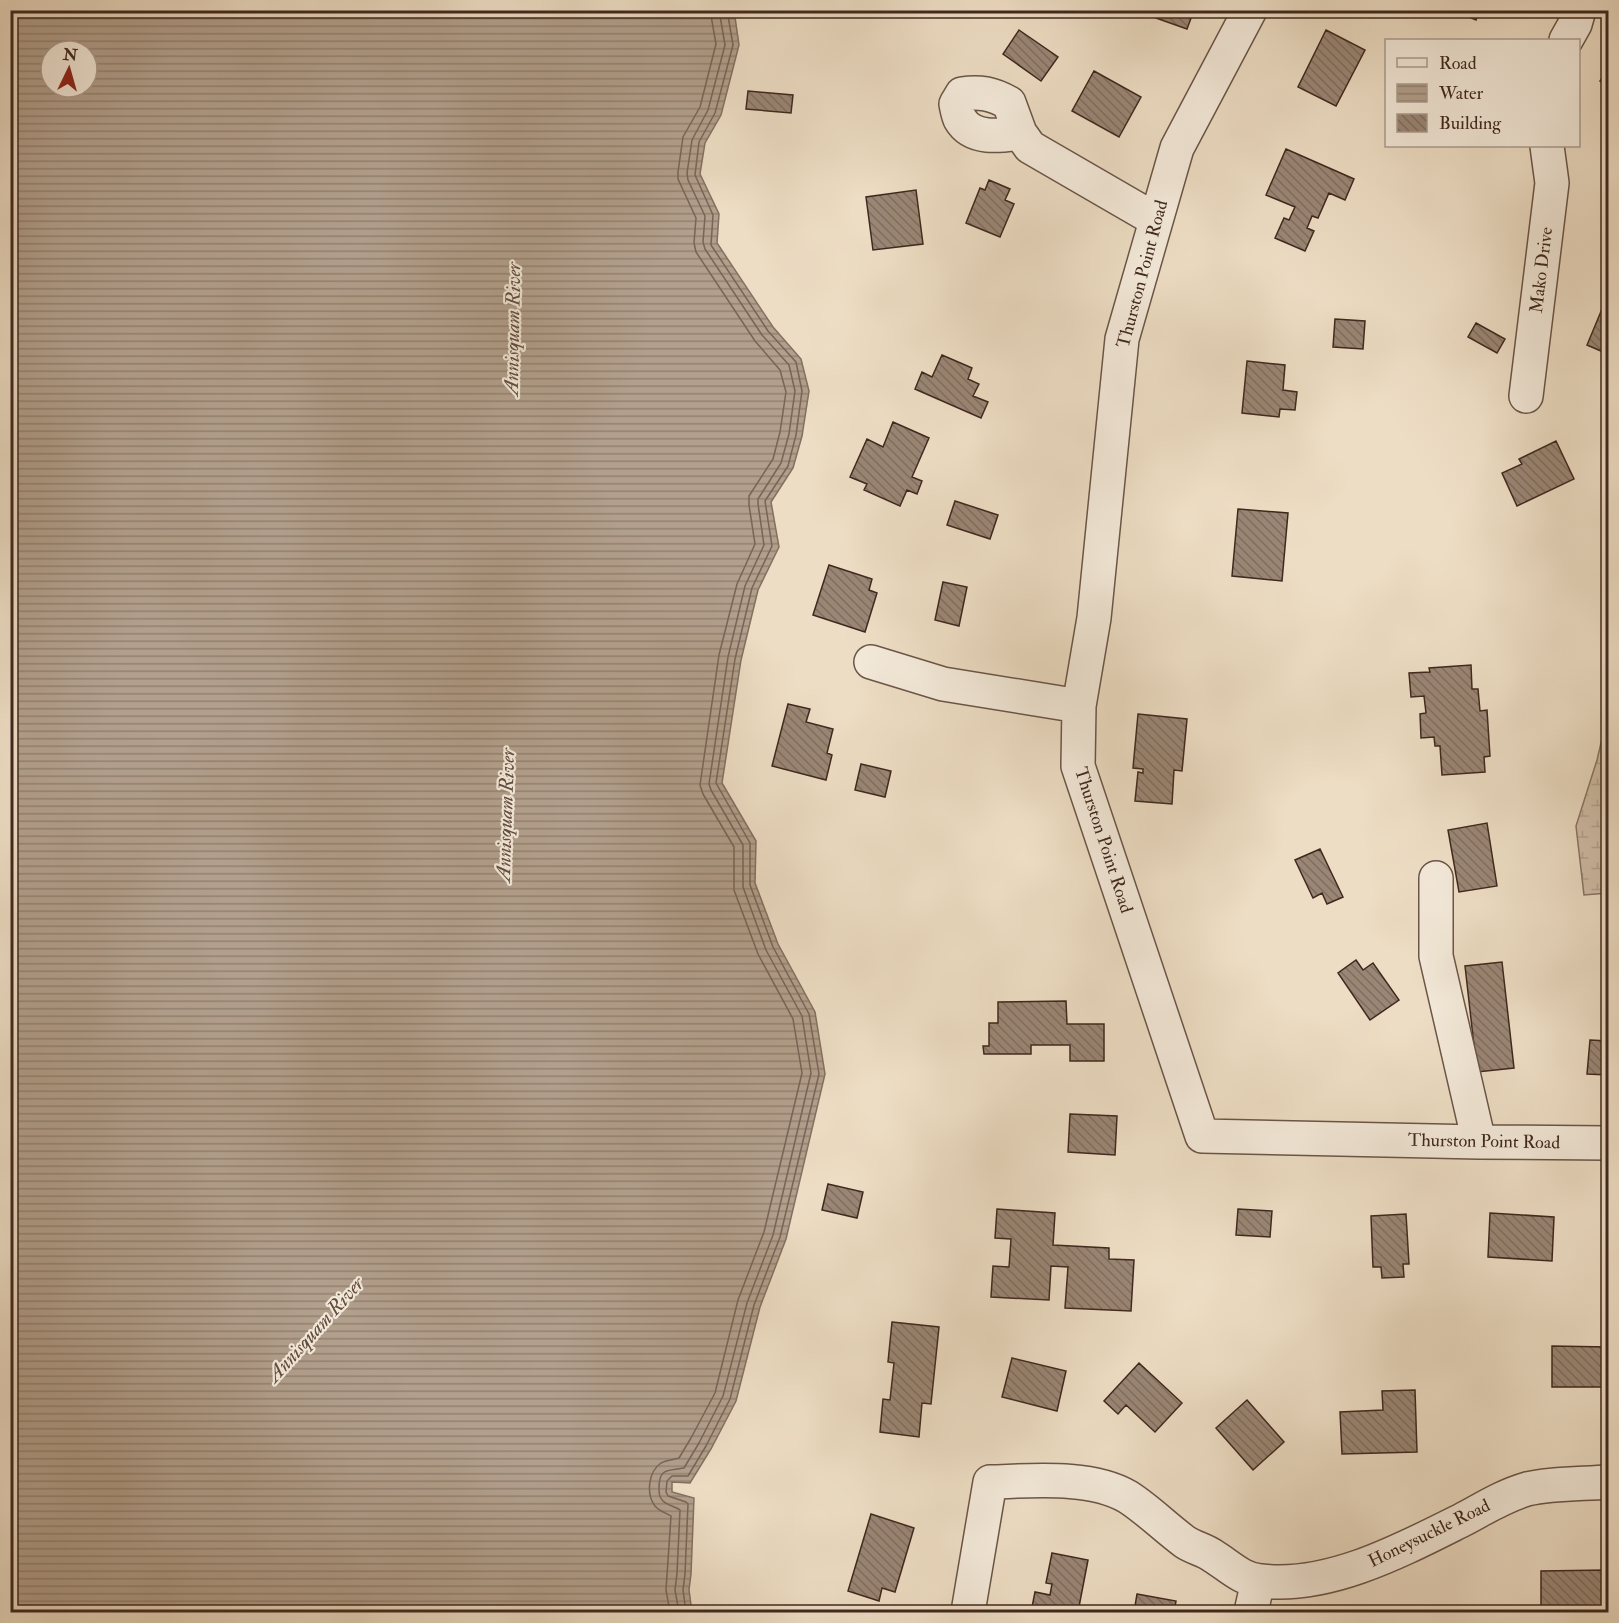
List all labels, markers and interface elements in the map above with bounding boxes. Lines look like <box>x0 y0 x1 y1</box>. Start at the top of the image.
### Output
north arrow <box>39 39 99 99</box>
legend <box>1385 39 1580 147</box>
text: N <box>61 44 79 66</box>
text: Road <box>1439 52 1477 75</box>
text: Water <box>1438 82 1483 105</box>
text: Building <box>1439 112 1502 135</box>
street label: Thurston Point Road <box>1112 198 1173 351</box>
street label: Mako Drive <box>1525 225 1558 314</box>
water label: Annisquam River <box>499 261 526 398</box>
water label: Annisquam River <box>491 746 520 884</box>
street label: Thurston Point Road <box>1069 764 1138 916</box>
street label: Thurston Point Road <box>1408 1129 1560 1154</box>
water label: Annisquam River <box>260 1270 370 1389</box>
street label: Honeysuckle Road <box>1365 1494 1494 1573</box>

